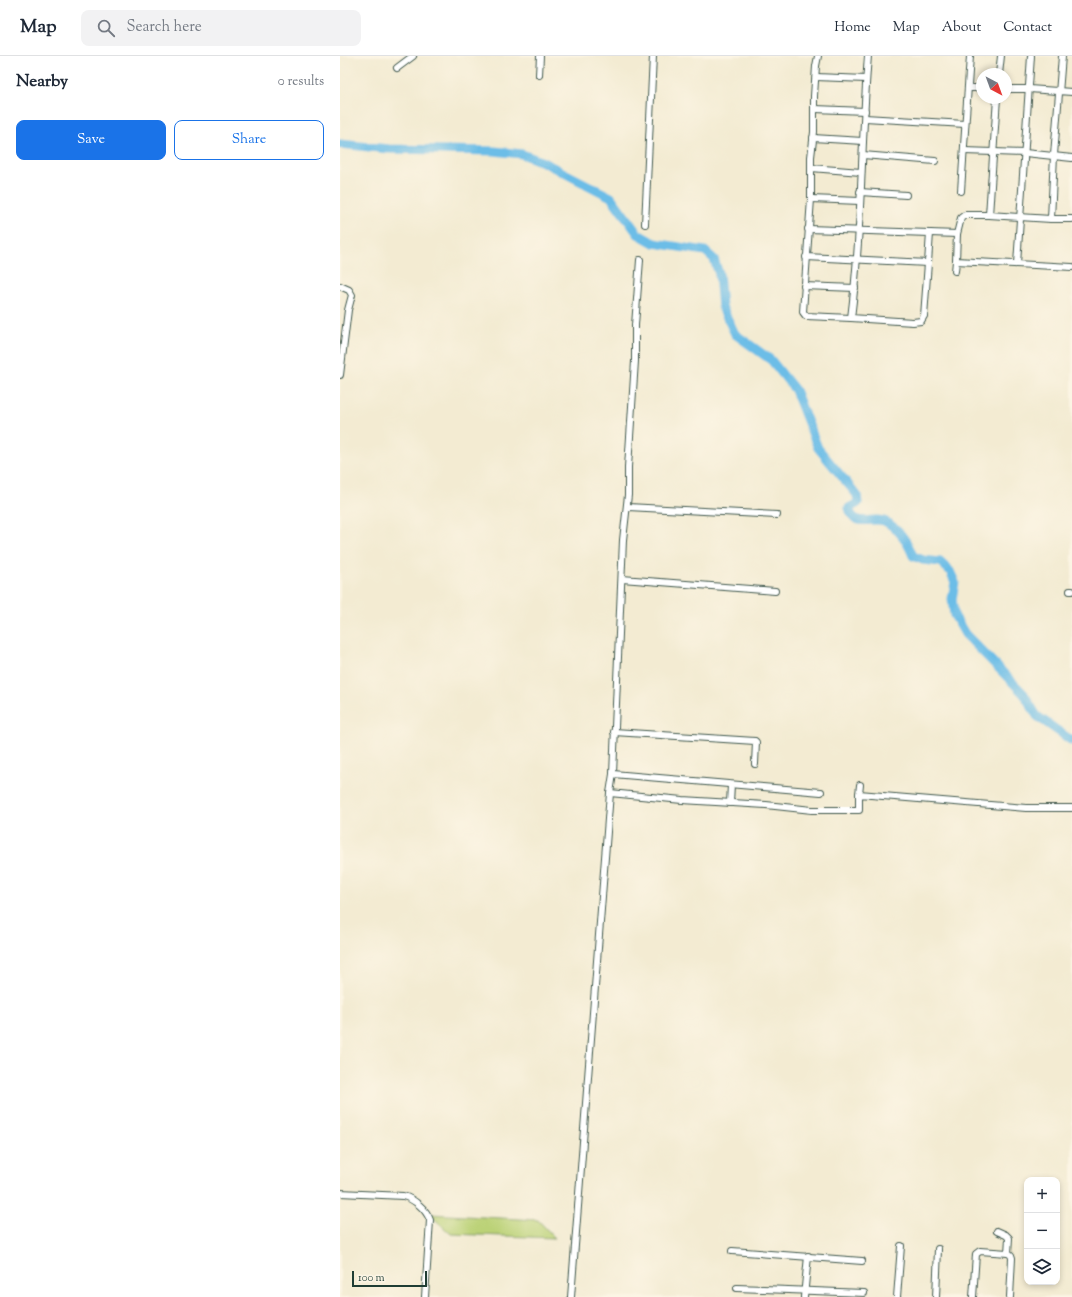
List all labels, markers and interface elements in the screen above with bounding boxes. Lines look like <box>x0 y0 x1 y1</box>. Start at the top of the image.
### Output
search box <box>81 10 361 46</box>
text: Map <box>20 14 57 41</box>
icon: search <box>95 17 117 39</box>
text: Search here <box>127 17 202 38</box>
text: Home <box>834 18 871 38</box>
text: Map <box>893 18 920 38</box>
text: About <box>942 18 981 38</box>
text: Contact <box>1003 18 1052 38</box>
north arrow <box>976 68 1012 104</box>
text: Nearby <box>16 70 68 94</box>
text: 0 results <box>278 73 324 91</box>
button: Save <box>16 120 166 160</box>
button: Share <box>174 120 324 160</box>
map controls <box>1024 1177 1060 1285</box>
button: + <box>1024 1177 1060 1213</box>
button: − <box>1024 1213 1060 1249</box>
button: layers <box>1024 1249 1060 1285</box>
scale bar <box>352 1269 427 1288</box>
text: 100 m <box>358 1270 385 1286</box>

